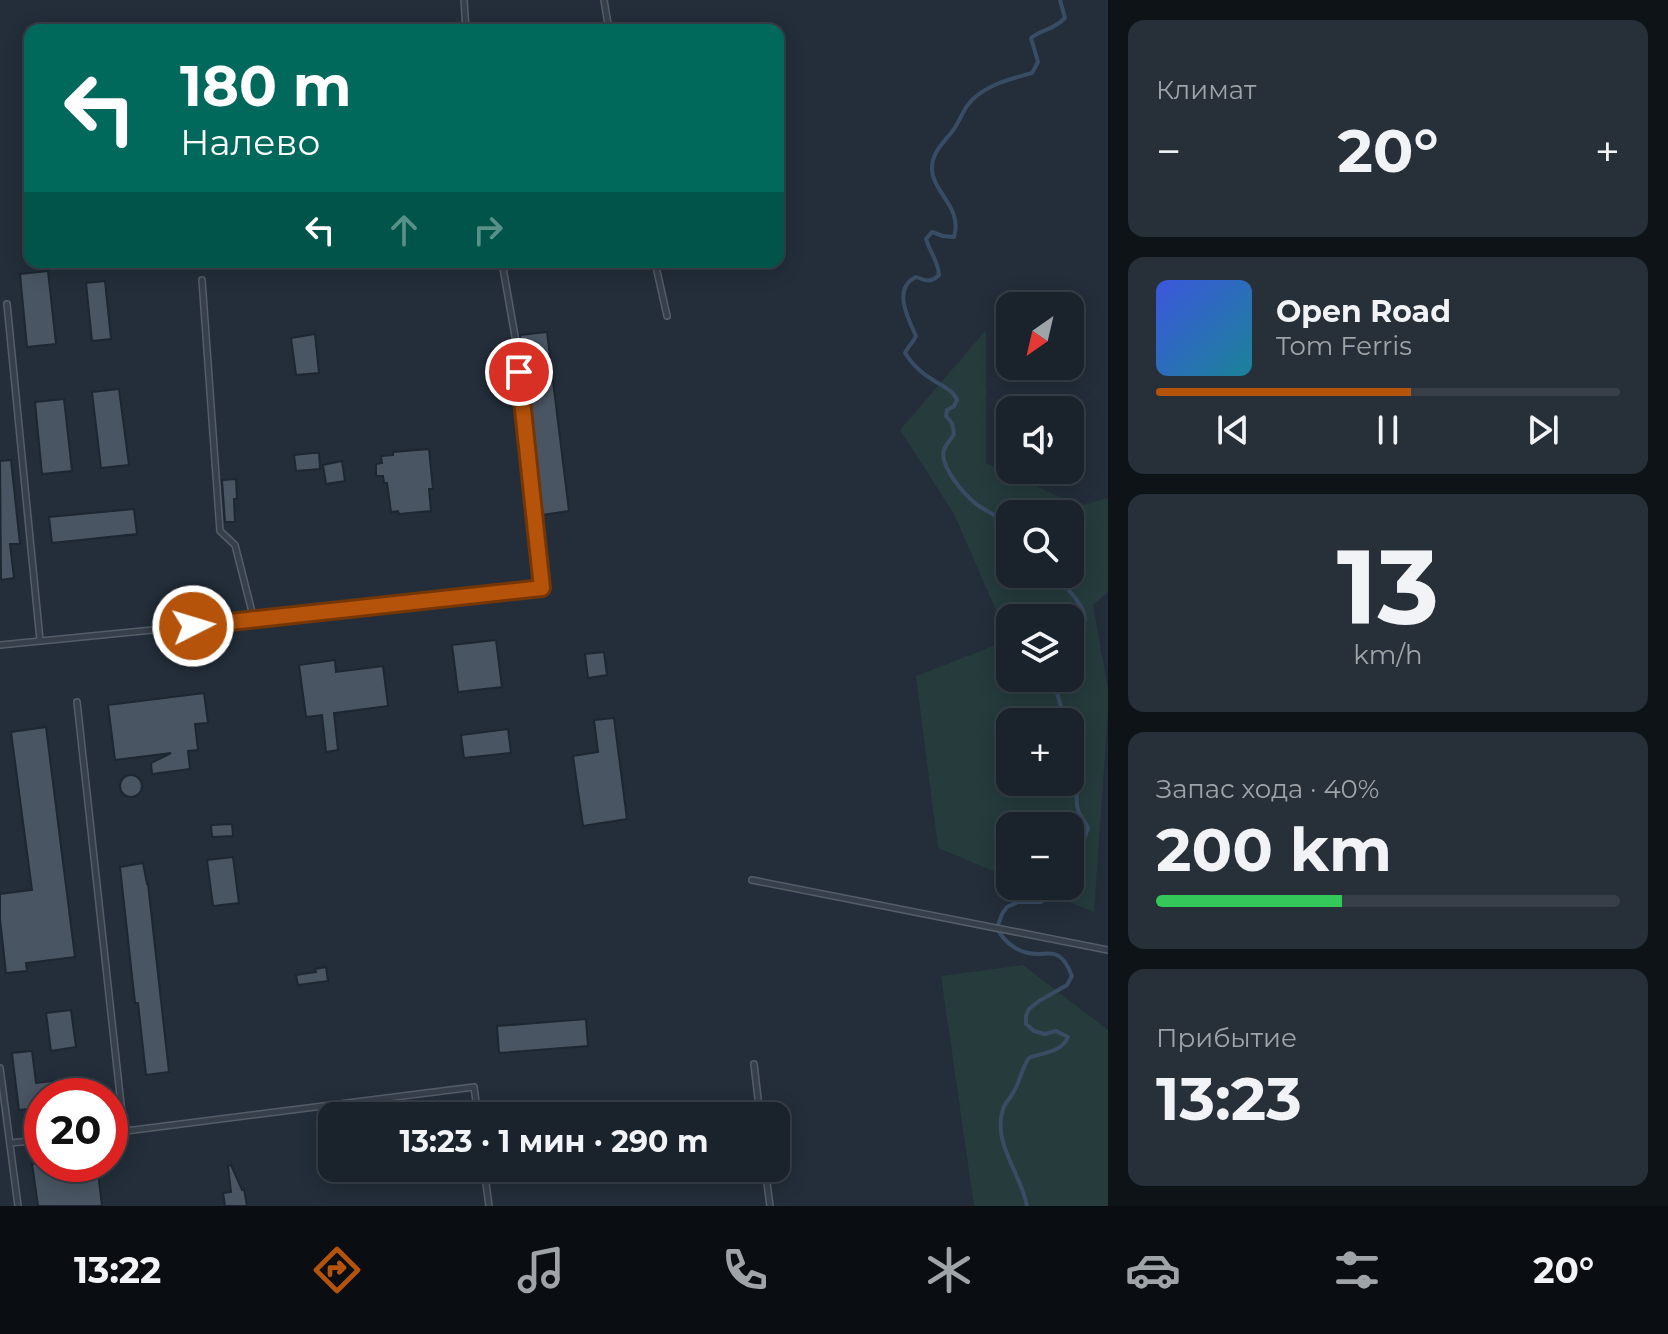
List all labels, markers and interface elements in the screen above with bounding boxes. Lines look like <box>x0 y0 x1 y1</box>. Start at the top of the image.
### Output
text: 180 m <box>180 52 352 120</box>
icon: left <box>48 56 152 160</box>
text: Климат <box>1156 74 1256 106</box>
text: 20° <box>1337 114 1439 187</box>
text: Налево <box>180 120 320 164</box>
text: − <box>1156 124 1181 178</box>
text: + <box>1595 124 1620 178</box>
icon: left <box>298 208 342 252</box>
icon: ahead <box>382 208 426 252</box>
icon: right <box>466 208 510 252</box>
north arrow <box>996 292 1084 380</box>
map controls <box>996 292 1084 900</box>
text: Open Road <box>1276 293 1451 330</box>
text: Tom Ferris <box>1276 330 1412 362</box>
pin <box>485 338 553 406</box>
icon: arrive <box>497 350 541 394</box>
button: sound <box>996 396 1084 484</box>
icon: previous <box>1211 408 1255 452</box>
icon: pause <box>1366 408 1410 452</box>
icon: next <box>1521 408 1565 452</box>
button: search <box>996 500 1084 588</box>
text: 13 <box>1337 523 1439 650</box>
position arrow <box>151 584 235 668</box>
button: layers <box>996 604 1084 692</box>
text: km/h <box>1353 639 1423 671</box>
button: + <box>996 708 1084 796</box>
text: Запас хода · 40% <box>1156 773 1379 805</box>
button: − <box>996 812 1084 900</box>
text: 200 km <box>1156 813 1392 886</box>
text: Прибытие <box>1156 1022 1297 1054</box>
text: 13:23 <box>1156 1062 1302 1135</box>
speed limit sign: 20 <box>24 1078 128 1182</box>
text: 13:23 · 1 мин · 290 m <box>400 1123 708 1160</box>
icon: directions <box>309 1242 365 1298</box>
icon: music <box>513 1242 569 1298</box>
icon: phone <box>717 1242 773 1298</box>
icon: climate <box>921 1242 977 1298</box>
icon: car <box>1125 1242 1181 1298</box>
icon: filters <box>1329 1242 1385 1298</box>
text: 13:22 <box>74 1248 161 1292</box>
text: 20° <box>1533 1248 1594 1292</box>

